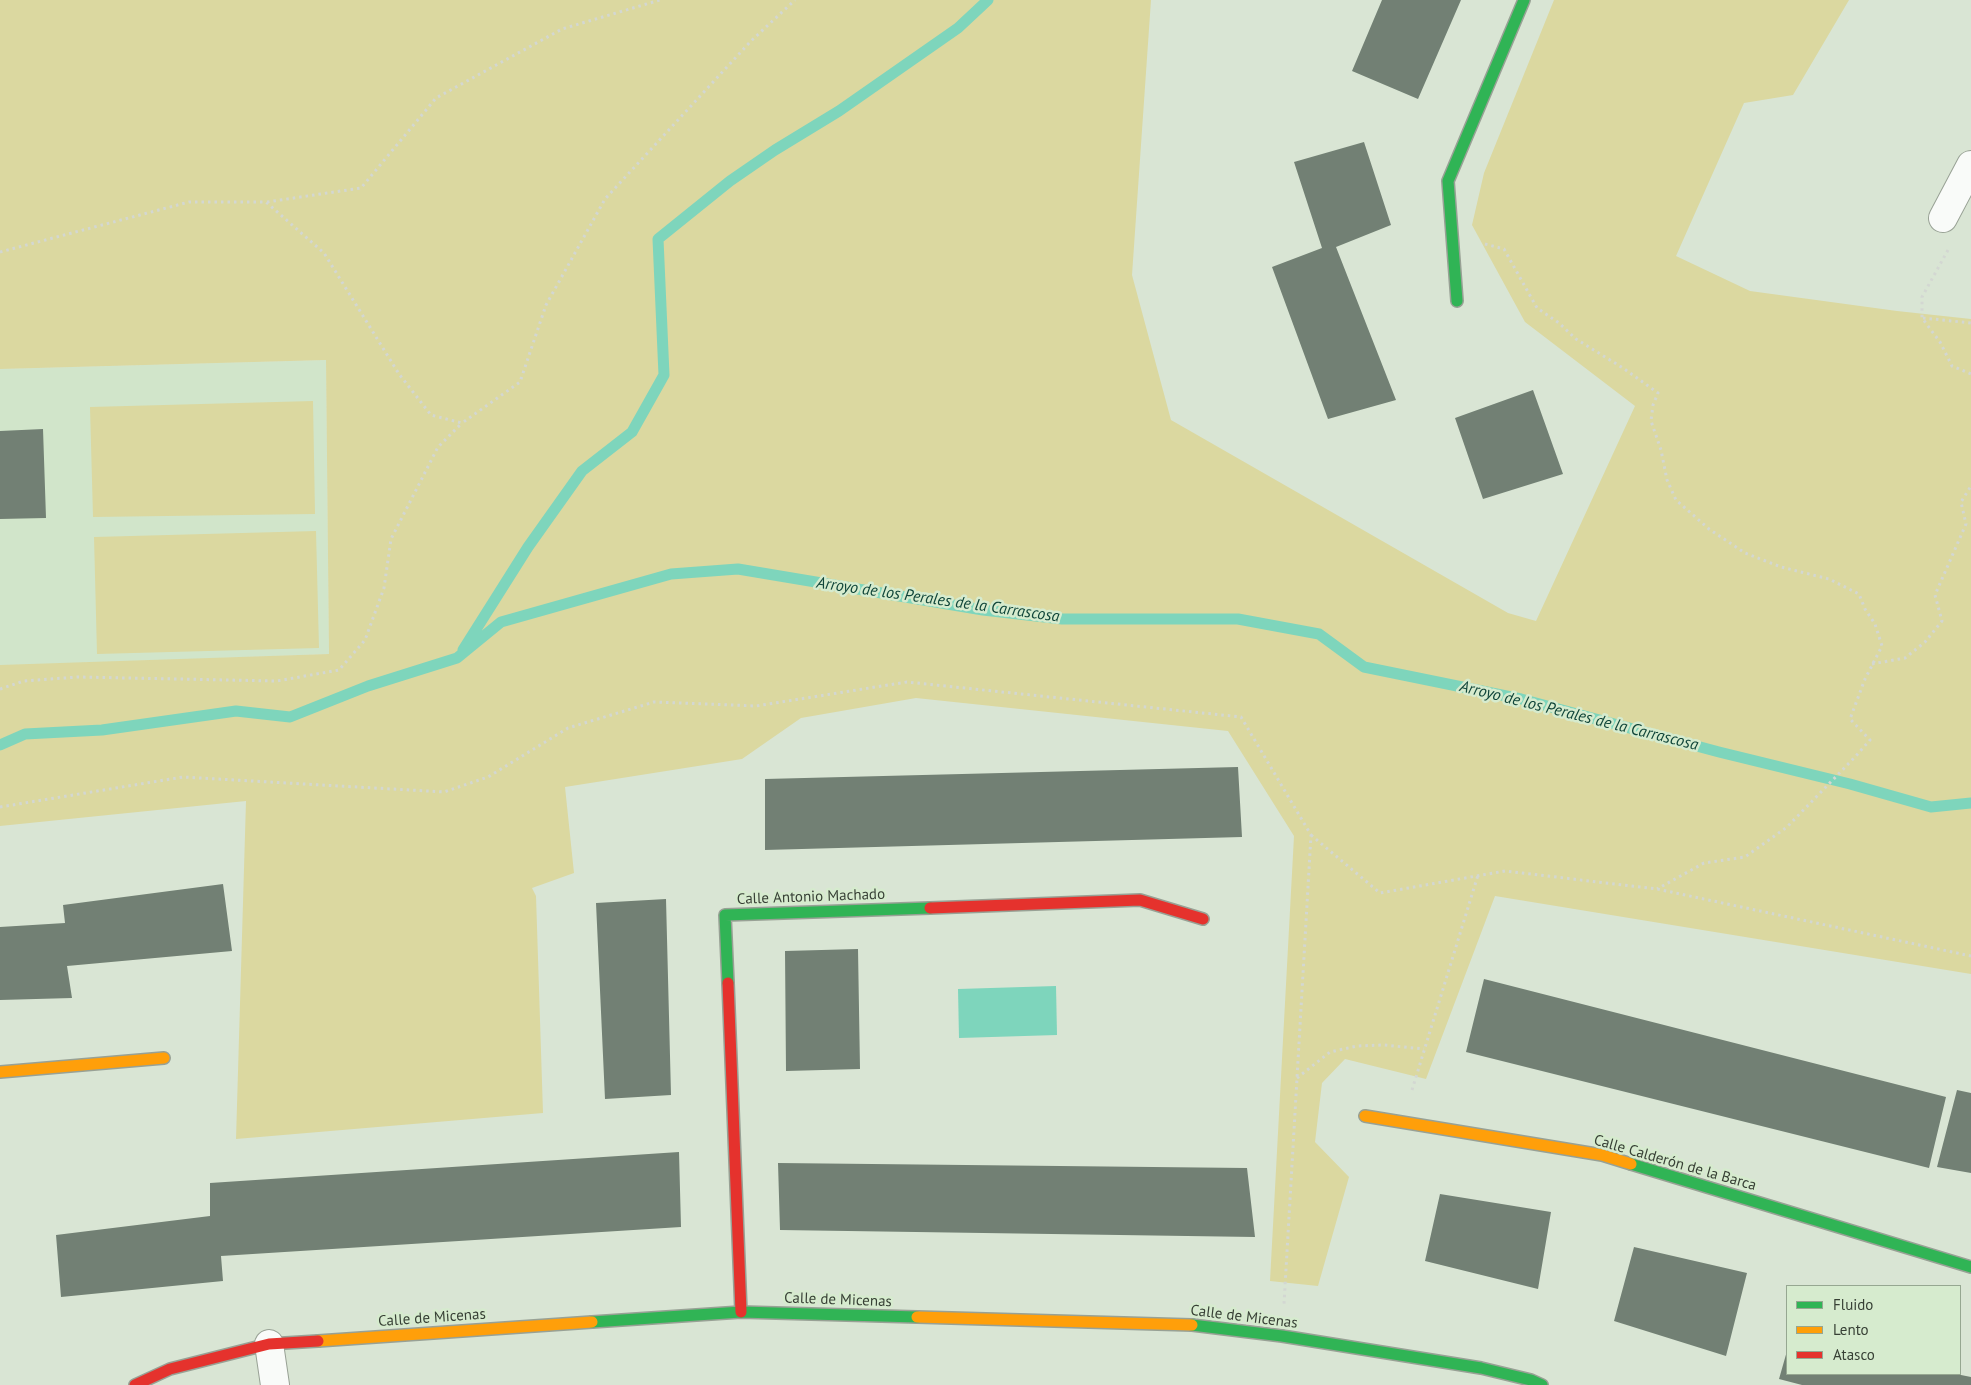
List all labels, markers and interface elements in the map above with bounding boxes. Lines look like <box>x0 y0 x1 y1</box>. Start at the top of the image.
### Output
water label: Arroyo de los Perales de la Carrascosa <box>815 573 1061 627</box>
water label: Arroyo de los Perales de la Carrascosa <box>1458 677 1700 755</box>
street label: Calle Antonio Machado <box>737 885 885 909</box>
street label: Calle Calderón de la Barca <box>1592 1131 1758 1195</box>
legend <box>1786 1285 1961 1375</box>
street label: Calle de Micenas <box>784 1289 892 1311</box>
text: Fluido <box>1833 1295 1873 1314</box>
street label: Calle de Micenas <box>1189 1302 1299 1332</box>
street label: Calle de Micenas <box>378 1305 486 1331</box>
text: Lento <box>1833 1320 1869 1339</box>
text: Atasco <box>1833 1345 1875 1364</box>

